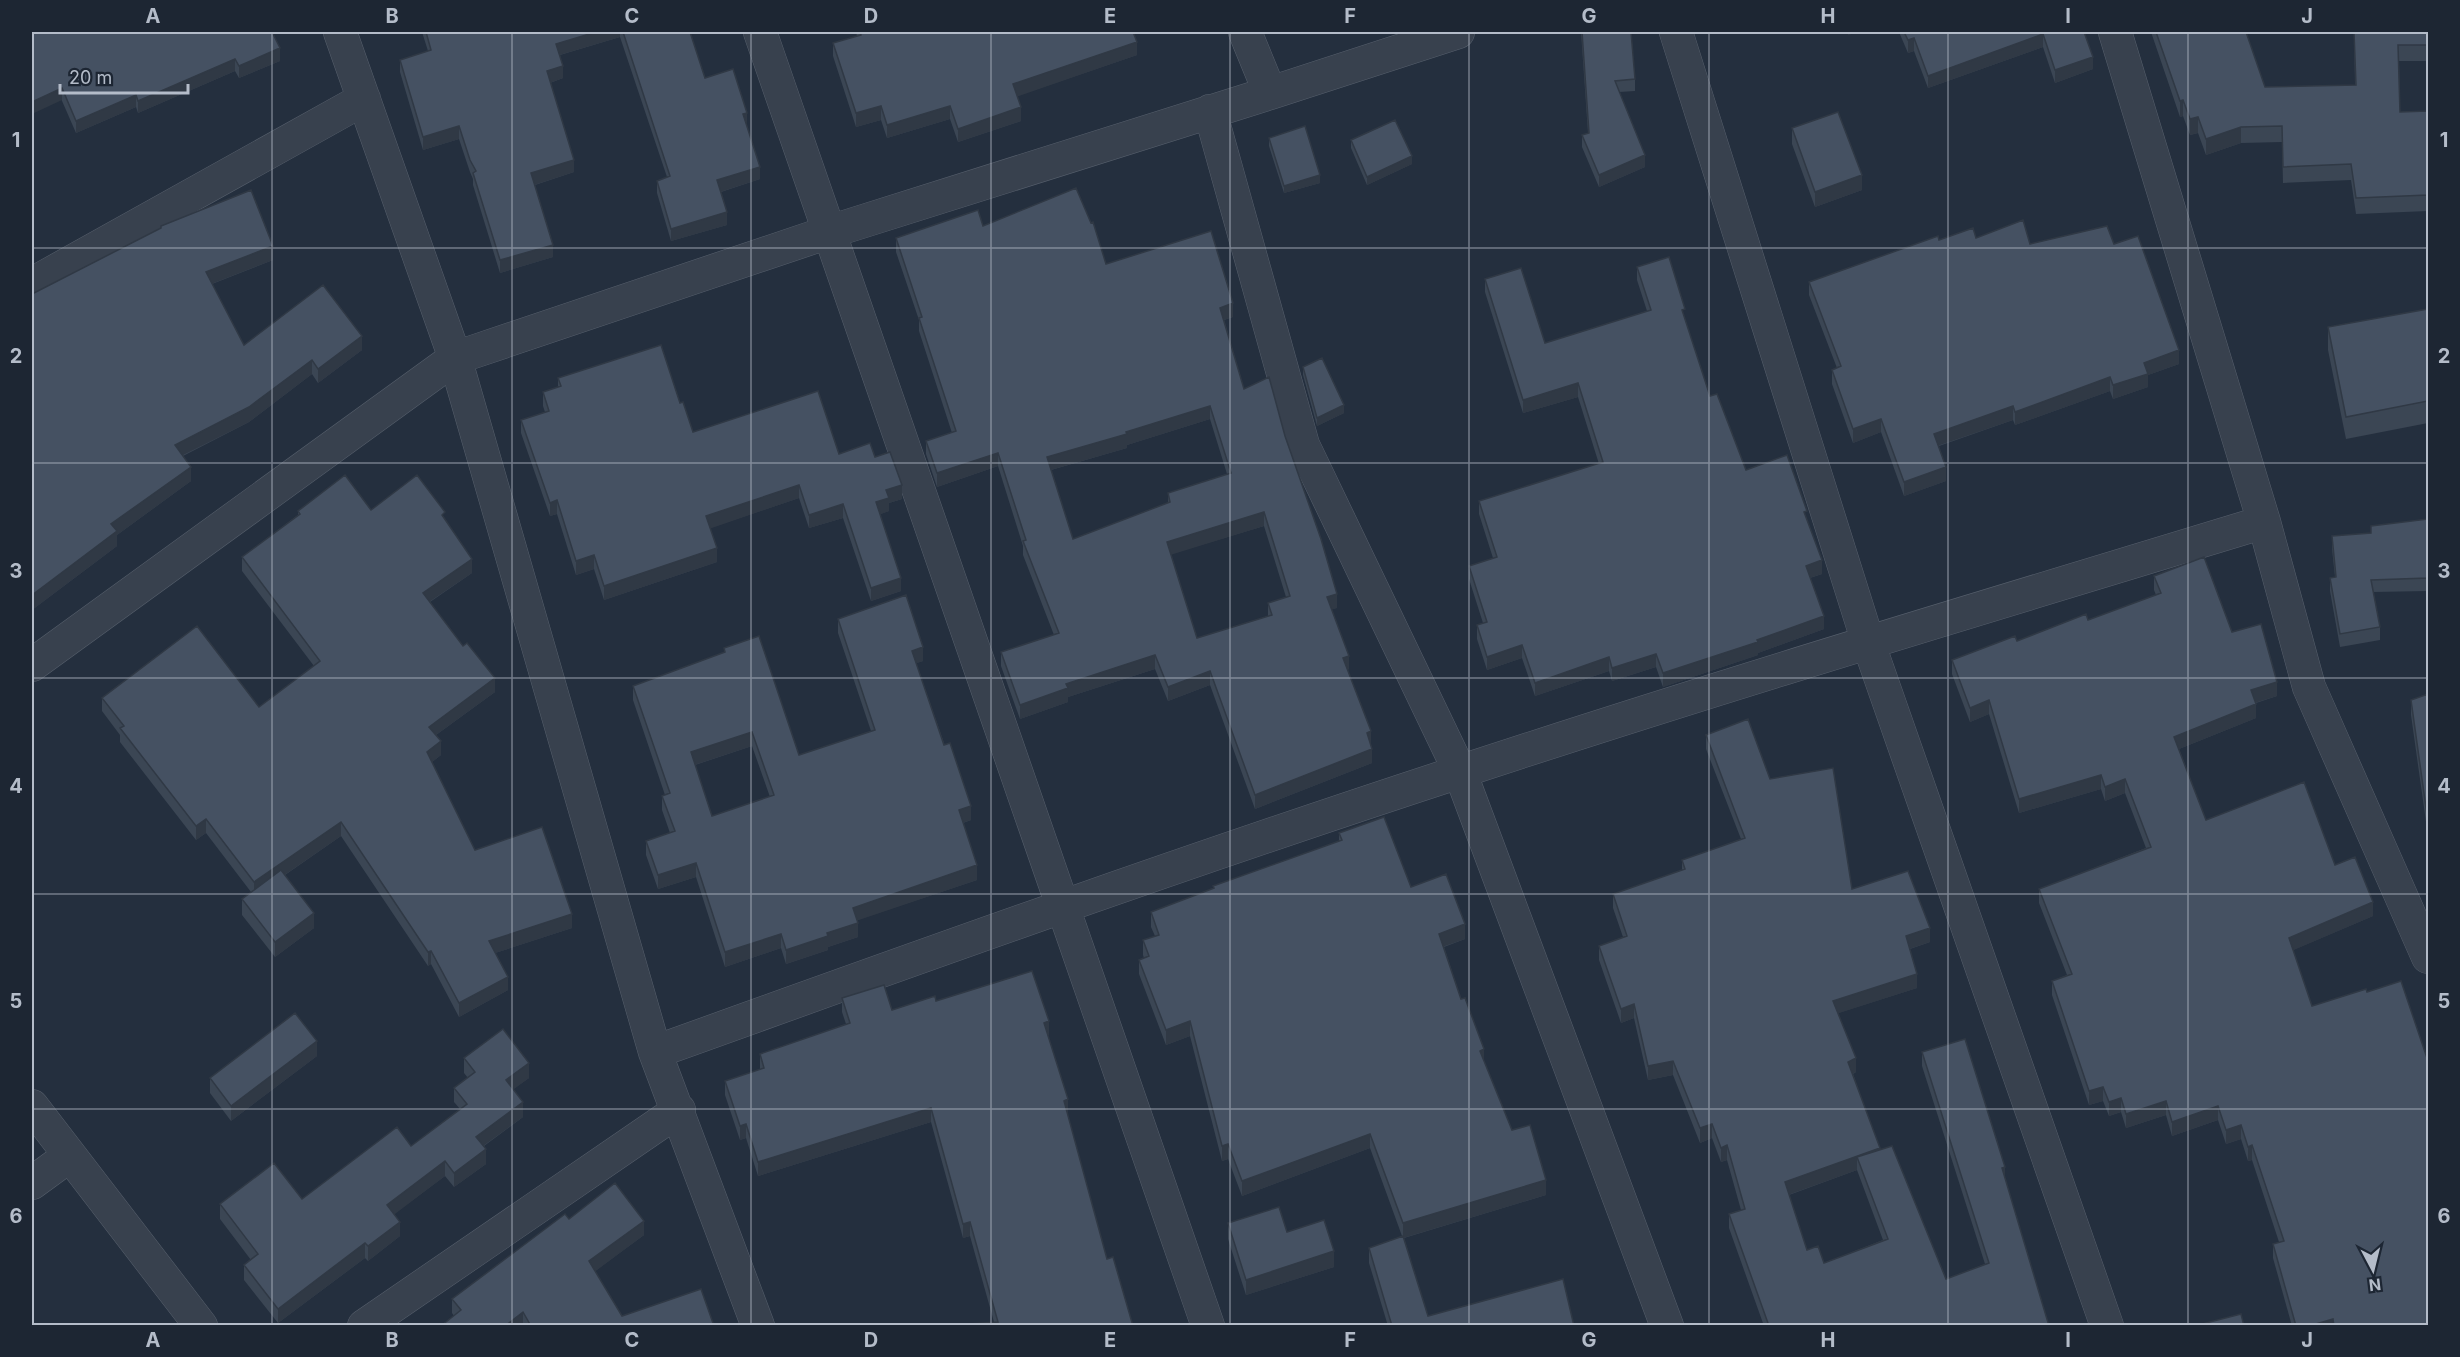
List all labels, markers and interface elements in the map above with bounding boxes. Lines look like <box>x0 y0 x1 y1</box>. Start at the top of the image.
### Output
text: A <box>146 4 161 28</box>
text: B <box>385 4 399 28</box>
text: C <box>625 4 639 28</box>
text: D <box>864 4 878 28</box>
text: E <box>1104 4 1116 28</box>
text: F <box>1344 4 1356 28</box>
text: G <box>1581 4 1597 28</box>
text: H <box>1821 4 1835 28</box>
text: I <box>2065 4 2071 28</box>
text: J <box>2301 4 2313 28</box>
scale bar <box>60 57 188 95</box>
text: 20 m <box>69 67 112 88</box>
text: 1 <box>12 128 20 152</box>
text: 1 <box>2440 128 2448 152</box>
text: 2 <box>10 344 22 368</box>
text: 2 <box>2438 344 2450 368</box>
text: 3 <box>10 559 22 583</box>
text: 3 <box>2438 559 2450 583</box>
text: 4 <box>9 774 23 798</box>
text: 4 <box>2437 774 2451 798</box>
text: 5 <box>10 989 22 1013</box>
text: 5 <box>2438 989 2450 1013</box>
text: 6 <box>10 1204 23 1228</box>
text: 6 <box>2438 1204 2451 1228</box>
north arrow <box>2343 1240 2403 1300</box>
text: N <box>2368 1274 2382 1296</box>
text: A <box>146 1328 161 1352</box>
text: B <box>385 1328 399 1352</box>
text: C <box>625 1328 639 1352</box>
text: D <box>864 1328 878 1352</box>
text: E <box>1104 1328 1116 1352</box>
text: F <box>1344 1328 1356 1352</box>
text: G <box>1581 1328 1597 1352</box>
text: H <box>1821 1328 1835 1352</box>
text: I <box>2065 1328 2071 1352</box>
text: J <box>2301 1328 2313 1352</box>

